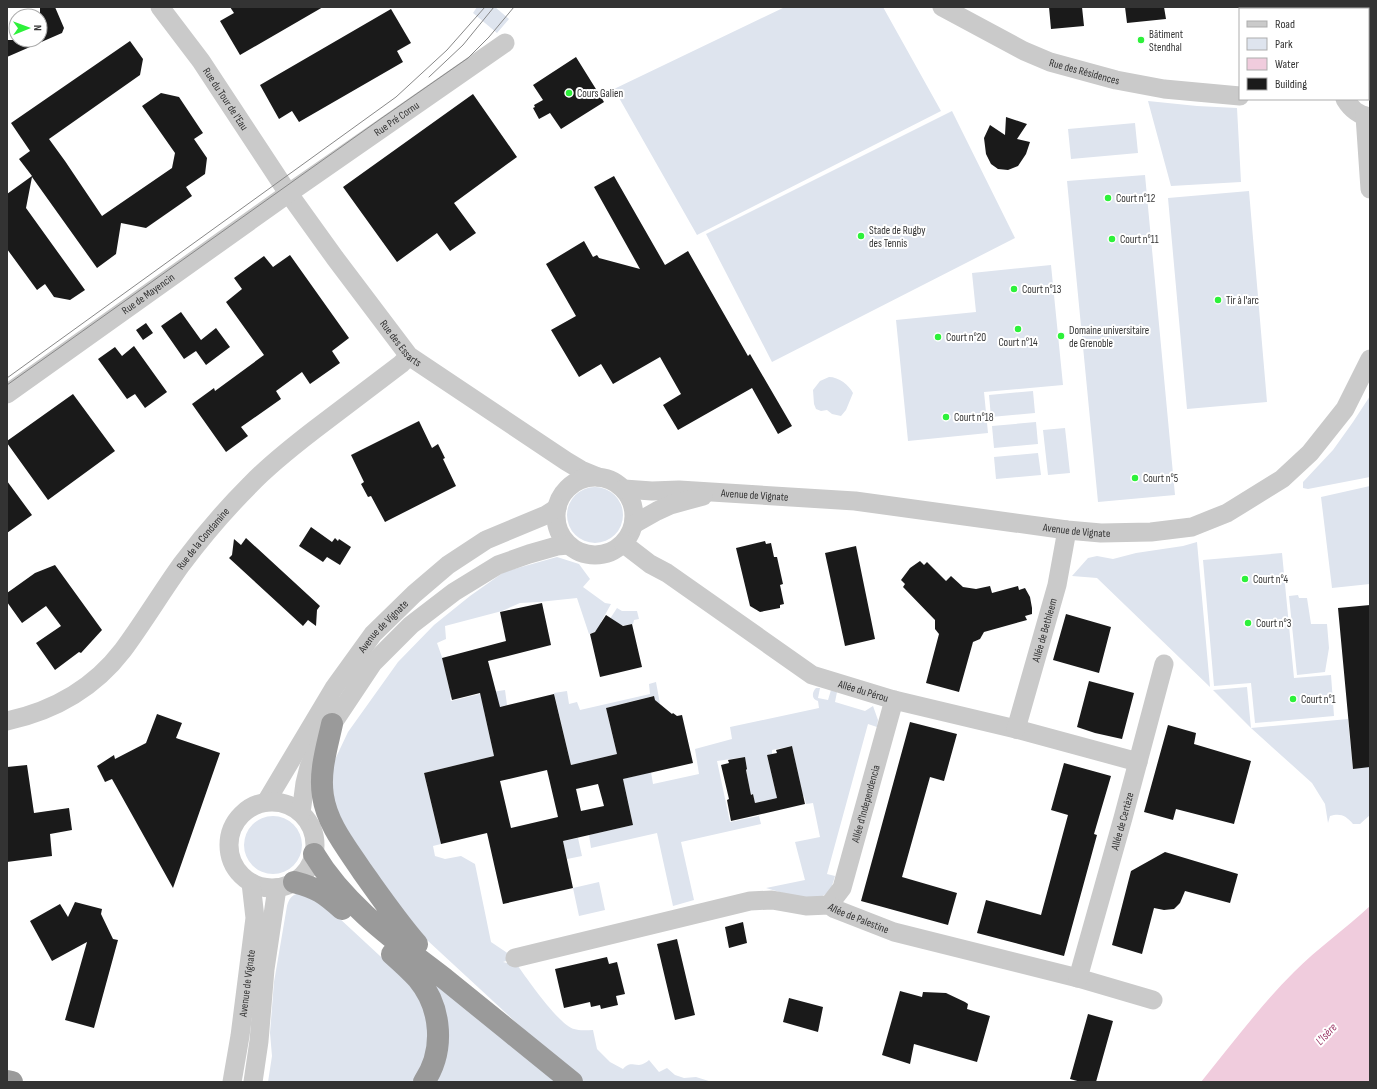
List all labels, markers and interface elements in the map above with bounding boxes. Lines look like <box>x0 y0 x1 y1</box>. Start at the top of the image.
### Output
north arrow <box>8 8 48 48</box>
legend <box>1239 8 1369 100</box>
text: Road <box>1275 17 1295 32</box>
text: N <box>31 25 44 31</box>
place label: Bâtiment Stendhal <box>1149 28 1184 54</box>
marker: Bâtiment Stendhal <box>1136 35 1146 45</box>
text: Park <box>1275 37 1293 52</box>
street label: Rue des Résidences <box>1048 56 1121 88</box>
text: Water <box>1275 57 1299 72</box>
street label: Rue du Tour de l'Eau <box>200 65 251 133</box>
text: Building <box>1275 77 1307 92</box>
place label: Cours Galien <box>577 87 624 100</box>
marker: Cours Galien <box>564 88 574 98</box>
street label: Rue Pré Cornu <box>372 98 422 139</box>
place label: Court n°12 <box>1116 192 1156 205</box>
marker: Court n°12 <box>1103 193 1113 203</box>
place label: Stade de Rugby des Tennis <box>869 224 926 250</box>
marker: Stade de Rugby des Tennis <box>856 231 866 241</box>
place label: Court n°11 <box>1120 233 1159 246</box>
marker: Court n°11 <box>1107 234 1117 244</box>
street label: Rue de Mayencin <box>119 271 177 317</box>
place label: Court n°13 <box>1022 283 1062 296</box>
marker: Court n°13 <box>1009 284 1019 294</box>
place label: Tir à l'arc <box>1226 294 1259 307</box>
marker: Tir à l'arc <box>1213 295 1223 305</box>
street label: Rue des Essarts <box>377 317 424 370</box>
marker: Court n°14 <box>1013 324 1023 334</box>
place label: Domaine universitaire de Grenoble <box>1069 324 1149 350</box>
place label: Court n°20 <box>946 331 986 344</box>
marker: Domaine universitaire de Grenoble <box>1056 331 1066 341</box>
marker: Court n°20 <box>933 332 943 342</box>
place label: Court n°14 <box>998 336 1038 349</box>
place label: Court n°18 <box>954 411 994 424</box>
marker: Court n°18 <box>941 412 951 422</box>
place label: Court n°5 <box>1143 472 1178 485</box>
marker: Court n°5 <box>1130 473 1140 483</box>
street label: Avenue de Vignate <box>720 487 789 504</box>
street label: Rue de la Condamine <box>174 505 232 572</box>
street label: Avenue de Vignate <box>1041 521 1110 540</box>
place label: Court n°4 <box>1253 573 1289 586</box>
marker: Court n°4 <box>1240 574 1250 584</box>
street label: Avenue de Vignate <box>355 597 411 656</box>
street label: Allée de Bethleem <box>1029 597 1060 664</box>
place label: Court n°3 <box>1256 617 1292 630</box>
marker: Court n°3 <box>1243 618 1253 628</box>
street label: Allée du Pérou <box>836 677 890 705</box>
place label: Court n°1 <box>1301 693 1336 706</box>
marker: Court n°1 <box>1288 694 1298 704</box>
street label: Allée d'Independencia <box>849 763 883 845</box>
street label: Allée de Certèze <box>1108 791 1137 852</box>
street label: Allée de Palestine <box>825 900 891 936</box>
street label: Avenue de Vignate <box>236 949 258 1019</box>
water label: L'Isère <box>1312 1020 1340 1048</box>

